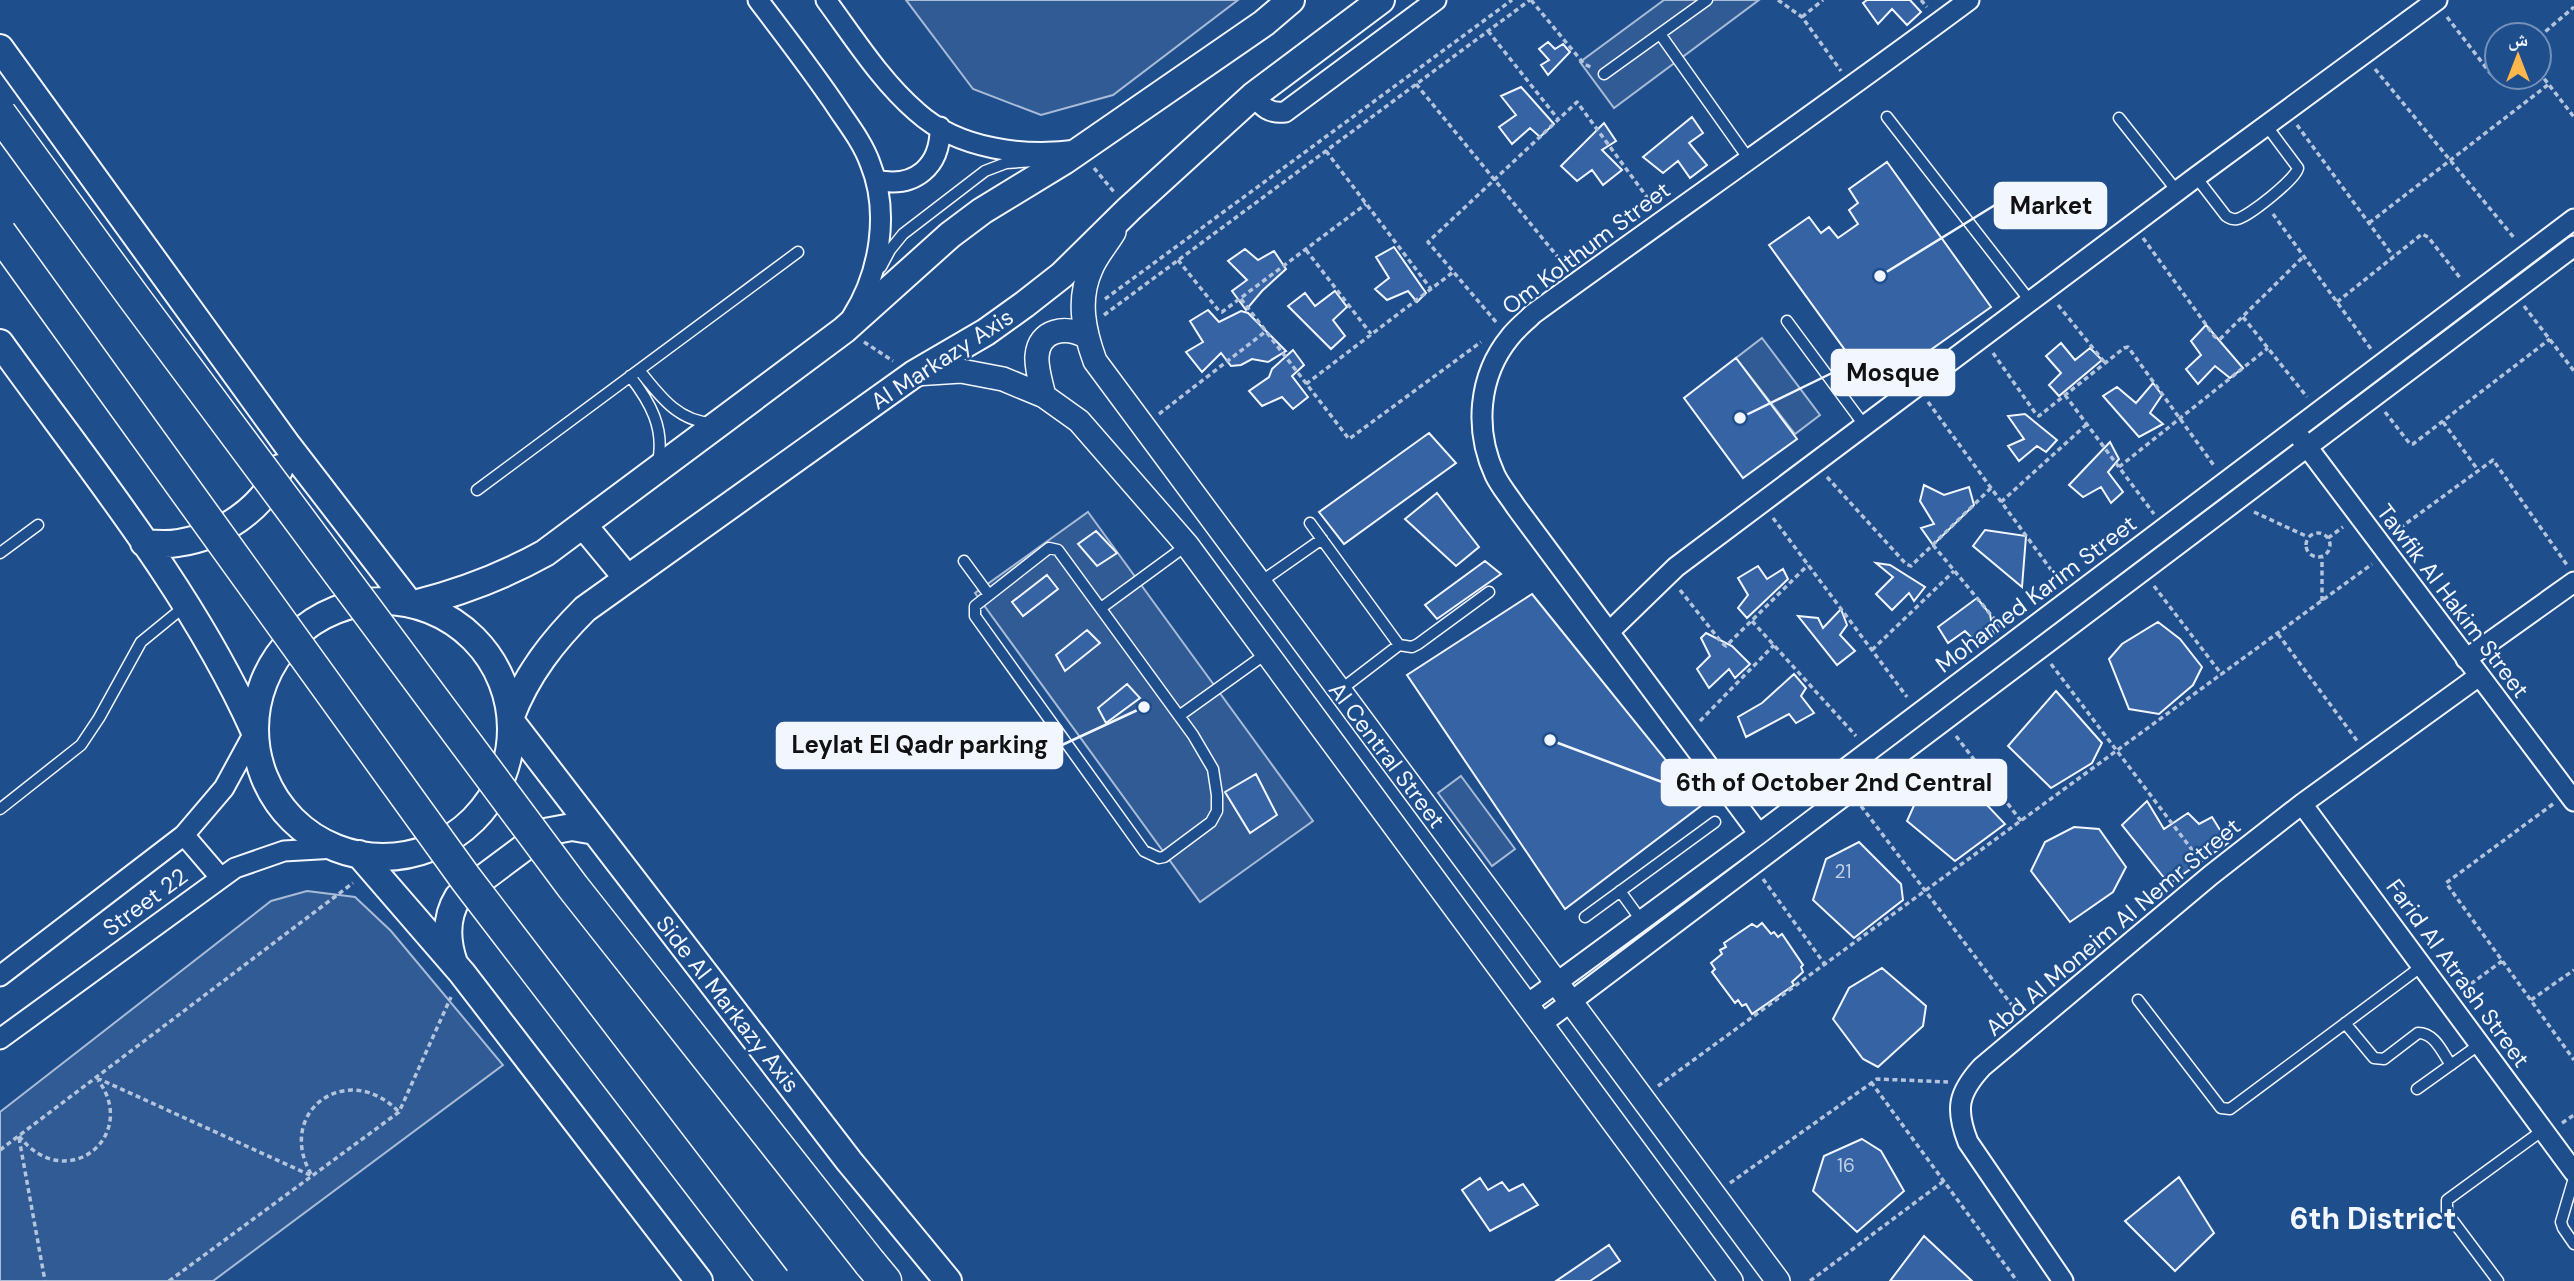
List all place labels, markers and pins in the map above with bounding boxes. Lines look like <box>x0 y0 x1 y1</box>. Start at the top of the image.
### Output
callout: Market <box>1995 183 2106 228</box>
callout: Mosque <box>1832 350 1954 395</box>
callout: Leylat El Qadr parking <box>777 723 1062 768</box>
callout: 6th of October 2nd Central <box>1662 760 2006 805</box>

